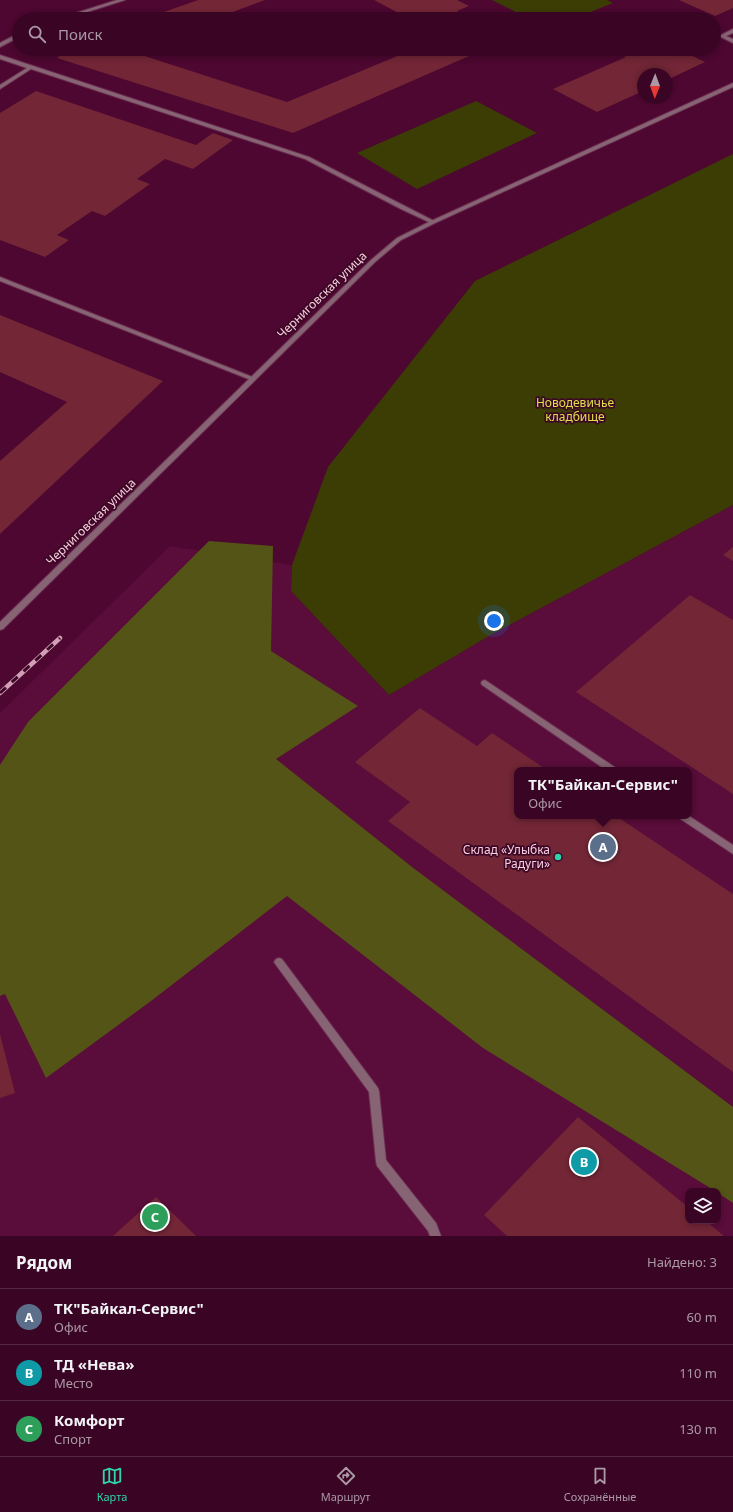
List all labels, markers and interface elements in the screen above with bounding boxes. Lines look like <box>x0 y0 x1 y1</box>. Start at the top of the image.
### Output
search box <box>12 12 721 56</box>
icon: search <box>26 23 48 45</box>
text: Поиск <box>58 24 103 44</box>
north arrow <box>637 68 673 104</box>
street label: Черниговская улица <box>273 247 370 342</box>
park label: Новодевичье кладбище <box>536 394 614 425</box>
street label: Черниговская улица <box>42 474 139 569</box>
your location <box>484 611 504 631</box>
popup <box>514 767 692 819</box>
text: ТК"Байкал-Сервис" <box>528 774 678 794</box>
text: Офис <box>528 794 562 812</box>
pin: A <box>590 832 616 862</box>
place label: Склад «Улыбка Радуги» <box>463 841 550 872</box>
marker: Склад «Улыбка Радуги» <box>553 852 563 862</box>
pin: B <box>571 1147 597 1177</box>
map controls <box>685 1188 721 1224</box>
button: layers <box>685 1188 721 1224</box>
pin: C <box>142 1202 168 1232</box>
text: Рядом <box>16 1251 72 1274</box>
text: Найдено: 3 <box>647 1253 717 1271</box>
text: ТК"Байкал-Сервис" <box>54 1298 204 1318</box>
text: A <box>25 1308 34 1326</box>
text: 60 m <box>687 1308 717 1326</box>
text: Офис <box>54 1318 88 1336</box>
text: ТД «Нева» <box>54 1354 134 1374</box>
text: B <box>25 1364 33 1382</box>
text: 110 m <box>679 1364 717 1382</box>
text: Место <box>54 1374 93 1392</box>
text: Комфорт <box>54 1410 124 1430</box>
text: C <box>25 1420 33 1438</box>
text: 130 m <box>679 1420 717 1438</box>
text: Спорт <box>54 1430 92 1448</box>
tab: Карта <box>97 1465 127 1504</box>
tab: Маршрут <box>321 1465 370 1504</box>
tab: Сохранённые <box>564 1465 636 1504</box>

